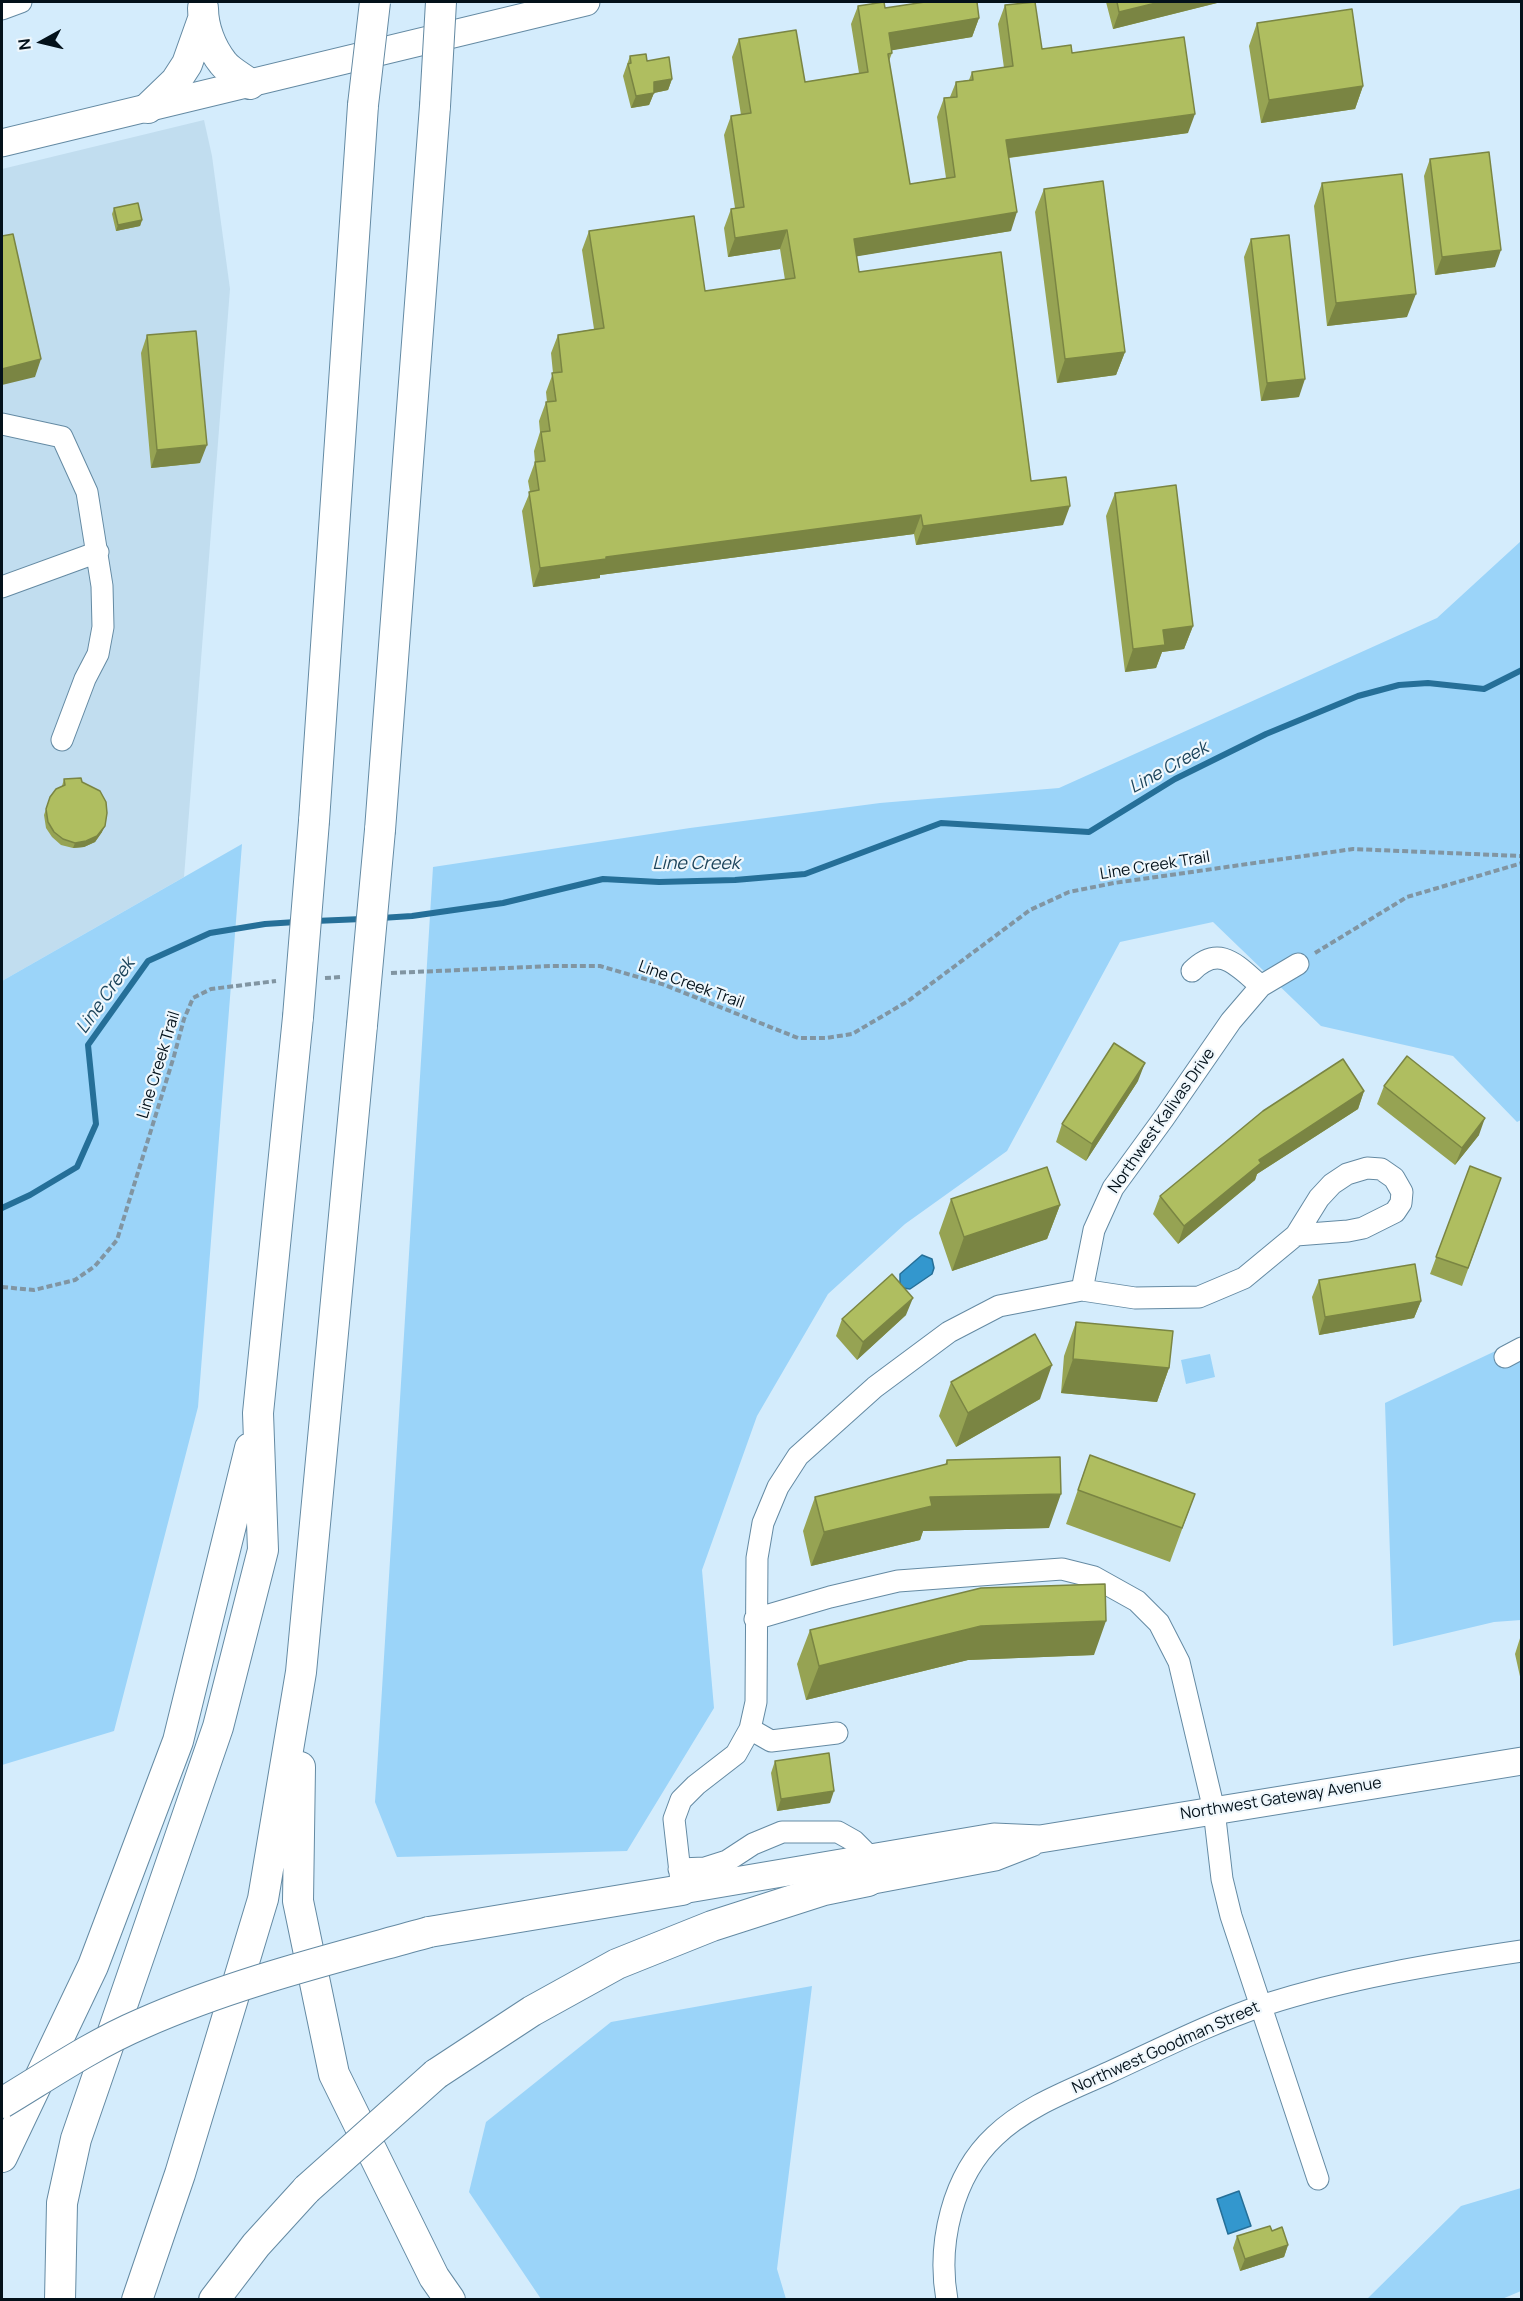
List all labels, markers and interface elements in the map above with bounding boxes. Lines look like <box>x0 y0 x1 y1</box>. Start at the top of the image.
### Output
north arrow <box>12 12 72 72</box>
text: N <box>12 37 36 52</box>
water label: Line Creek <box>1126 737 1212 799</box>
street label: Line Creek Trail <box>1099 848 1211 884</box>
water label: Line Creek <box>652 853 740 875</box>
water label: Line Creek <box>72 954 140 1038</box>
street label: Line Creek Trail <box>635 957 747 1013</box>
street label: Line Creek Trail <box>134 1009 184 1121</box>
street label: Northwest Kalivas Drive <box>1105 1045 1219 1197</box>
street label: Northwest Gateway Avenue <box>1179 1774 1383 1824</box>
street label: Northwest Goodman Street <box>1069 1998 1263 2098</box>

